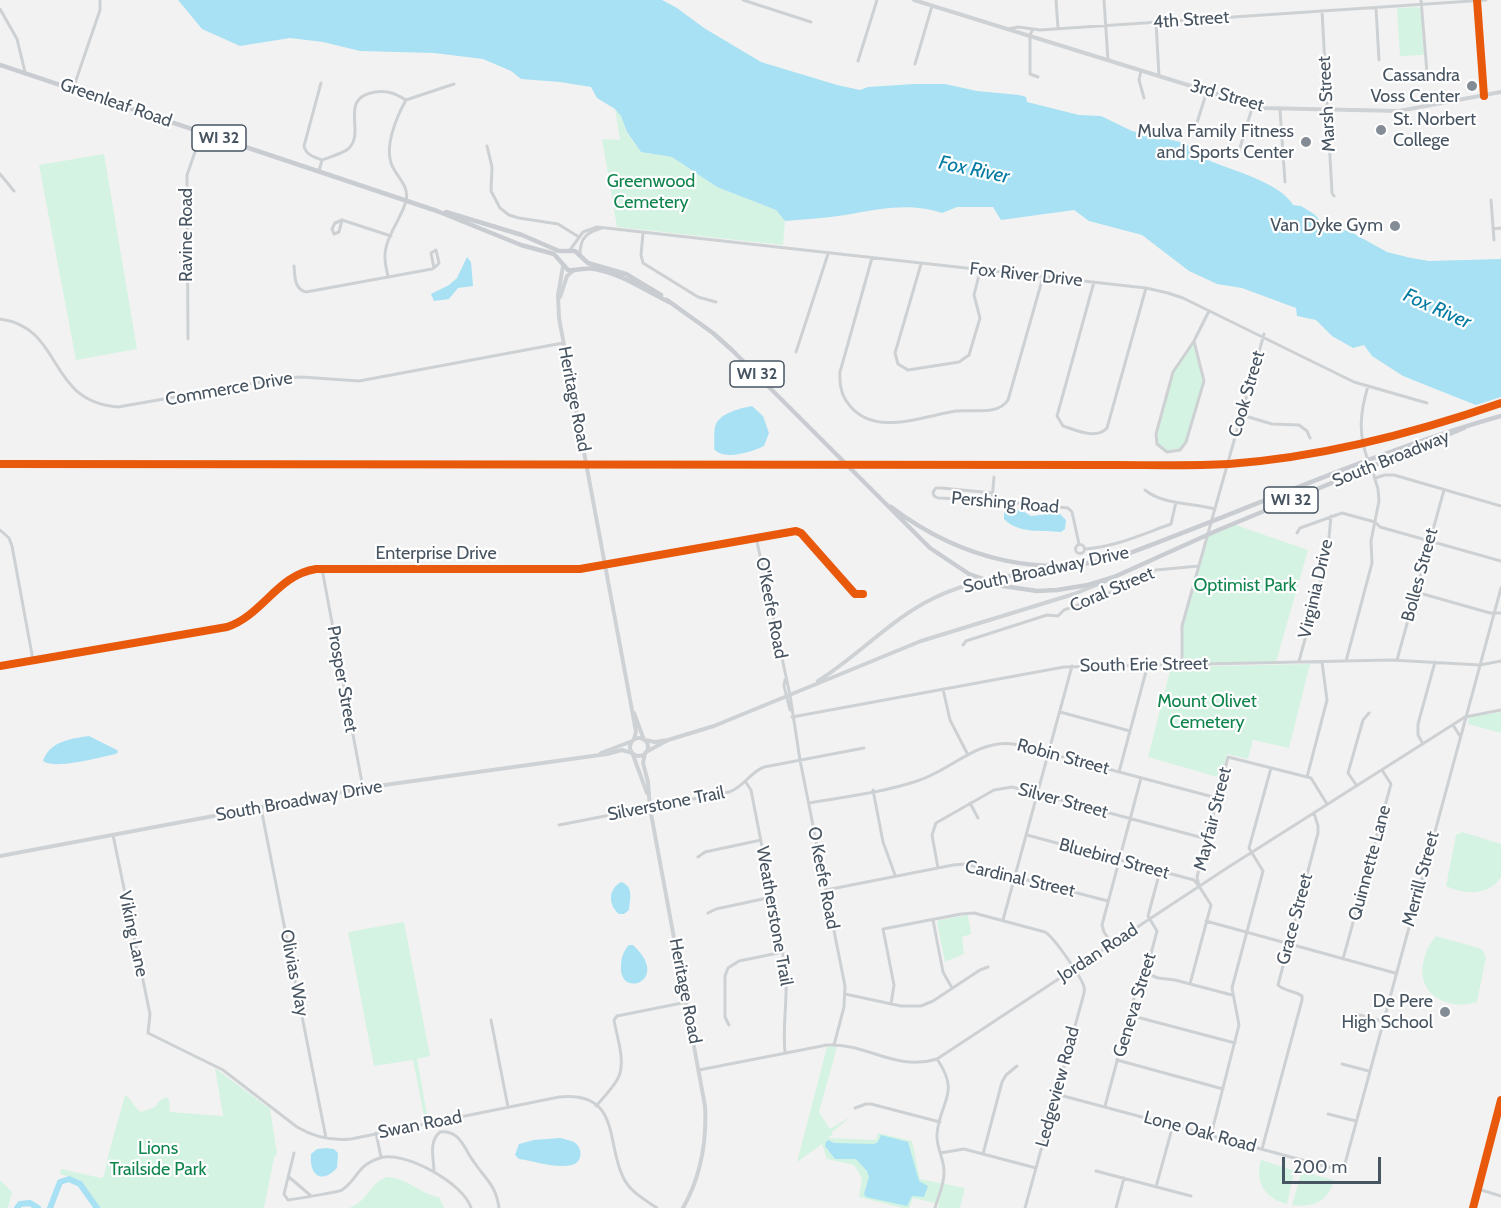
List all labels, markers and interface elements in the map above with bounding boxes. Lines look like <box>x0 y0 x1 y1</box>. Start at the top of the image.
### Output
street label: 4th Street <box>1152 7 1230 33</box>
street label: Marsh Street <box>1314 55 1340 153</box>
place label: Cassandra Voss Center <box>1370 65 1460 107</box>
street label: Greenleaf Road <box>57 74 175 132</box>
street label: 3rd Street <box>1188 75 1266 117</box>
marker: Cassandra Voss Center <box>1465 79 1479 93</box>
place label: St. Norbert College <box>1393 109 1476 152</box>
place label: Mulva Family Fitness and Sports Center <box>1137 121 1294 164</box>
marker: St. Norbert College <box>1374 123 1388 137</box>
road number: WI 32 <box>192 125 246 151</box>
marker: Mulva Family Fitness and Sports Center <box>1299 135 1313 149</box>
water label: Fox River <box>936 151 1012 189</box>
park label: Greenwood Cemetery <box>607 171 695 213</box>
street label: Ravine Road <box>176 188 198 282</box>
place label: Van Dyke Gym <box>1270 215 1383 237</box>
marker: Van Dyke Gym <box>1388 219 1402 233</box>
street label: Fox River Drive <box>969 258 1083 292</box>
water label: Fox River <box>1399 283 1475 335</box>
street label: Heritage Road <box>553 344 595 454</box>
street label: Cook Street <box>1224 348 1270 440</box>
road number: WI 32 <box>730 361 784 387</box>
street label: Commerce Drive <box>164 367 294 411</box>
street label: South Broadway <box>1329 426 1453 492</box>
road number: WI 32 <box>1264 487 1318 513</box>
street label: Pershing Road <box>950 488 1060 518</box>
street label: Bolles Street <box>1397 526 1443 624</box>
street label: Virginia Drive <box>1294 537 1338 641</box>
street label: South Broadway Drive <box>961 542 1131 598</box>
street label: Enterprise Drive <box>375 543 497 565</box>
street label: O'Keefe Road <box>751 555 791 661</box>
street label: Coral Street <box>1067 563 1157 617</box>
park label: Optimist Park <box>1193 575 1297 597</box>
street label: Prosper Street <box>322 624 362 734</box>
street label: South Erie Street <box>1080 653 1208 677</box>
park label: Mount Olivet Cemetery <box>1157 691 1257 734</box>
street label: Robin Street <box>1015 734 1111 780</box>
street label: Mayfair Street <box>1190 765 1236 873</box>
street label: South Broadway Drive <box>214 776 384 826</box>
street label: Silver Street <box>1016 779 1110 823</box>
street label: Silverstone Trail <box>606 782 726 826</box>
street label: Quinnette Lane <box>1344 803 1396 923</box>
street label: O Keefe Road <box>802 825 844 931</box>
street label: Merrill Street <box>1398 829 1444 929</box>
street label: Bluebird Street <box>1057 834 1171 884</box>
street label: Weatherstone Trail <box>751 844 797 988</box>
street label: Cardinal Street <box>963 856 1077 902</box>
street label: Grace Street <box>1272 871 1318 967</box>
street label: Viking Lane <box>113 889 153 979</box>
street label: Jordan Road <box>1054 919 1142 987</box>
street label: Olivias Way <box>275 928 313 1018</box>
street label: Heritage Road <box>664 936 706 1046</box>
street label: Geneva Street <box>1109 950 1161 1060</box>
place label: De Pere High School <box>1341 991 1433 1034</box>
marker: De Pere High School <box>1438 1005 1452 1019</box>
street label: Ledgeview Road <box>1031 1024 1085 1150</box>
street label: Swan Road <box>376 1106 464 1144</box>
street label: Lone Oak Road <box>1141 1107 1259 1157</box>
park label: Lions Trailside Park <box>109 1138 207 1180</box>
scale bar <box>1285 1145 1384 1183</box>
text: 200 m <box>1293 1156 1347 1178</box>

